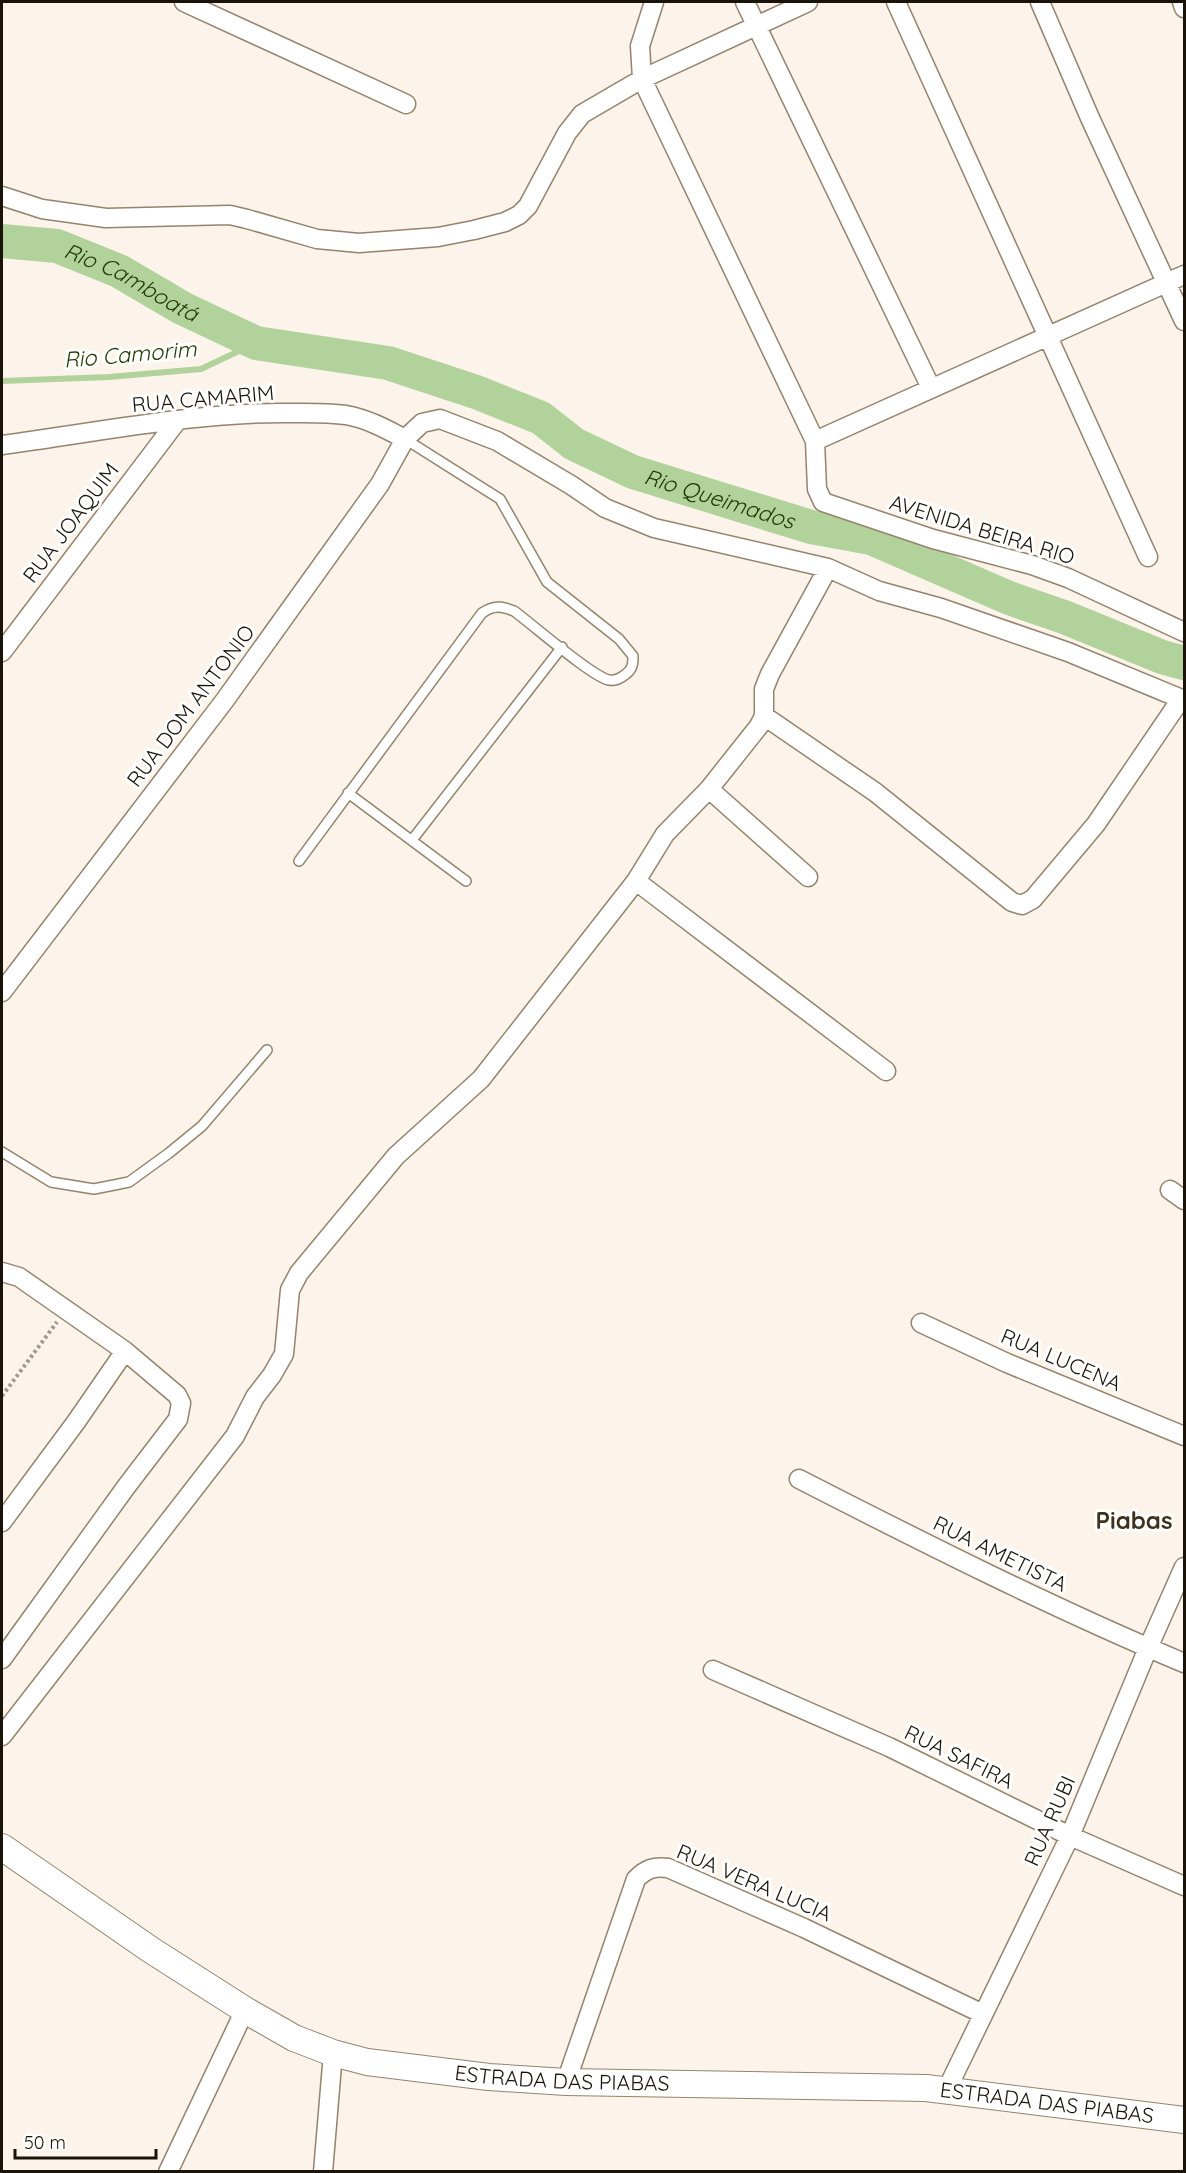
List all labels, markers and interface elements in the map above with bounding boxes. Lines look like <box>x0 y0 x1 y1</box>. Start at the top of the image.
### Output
water label: Rio Camboatá <box>60 236 204 328</box>
water label: Rio Camorim <box>63 334 198 374</box>
street label: RUA CAMARIM <box>131 379 275 417</box>
street label: RUA JOAQUIM <box>17 457 124 587</box>
water label: Rio Queimados <box>641 462 800 536</box>
street label: AVENIDA BEIRA RIO <box>887 489 1078 570</box>
street label: RUA DOM ANTONIO <box>121 619 260 792</box>
street label: RUA LUCENA <box>997 1322 1126 1396</box>
district label: Piabas <box>1096 1505 1172 1535</box>
street label: RUA AMETISTA <box>929 1509 1072 1597</box>
street label: RUA SAFIRA <box>901 1719 1018 1794</box>
street label: RUA RUBI <box>1018 1771 1080 1870</box>
street label: RUA VERA LUCIA <box>673 1838 836 1926</box>
street label: ESTRADA DAS PIABAS <box>453 2059 670 2096</box>
street label: ESTRADA DAS PIABAS <box>939 2076 1155 2128</box>
scale bar <box>15 2122 156 2160</box>
text: 50 m <box>24 2131 66 2154</box>

